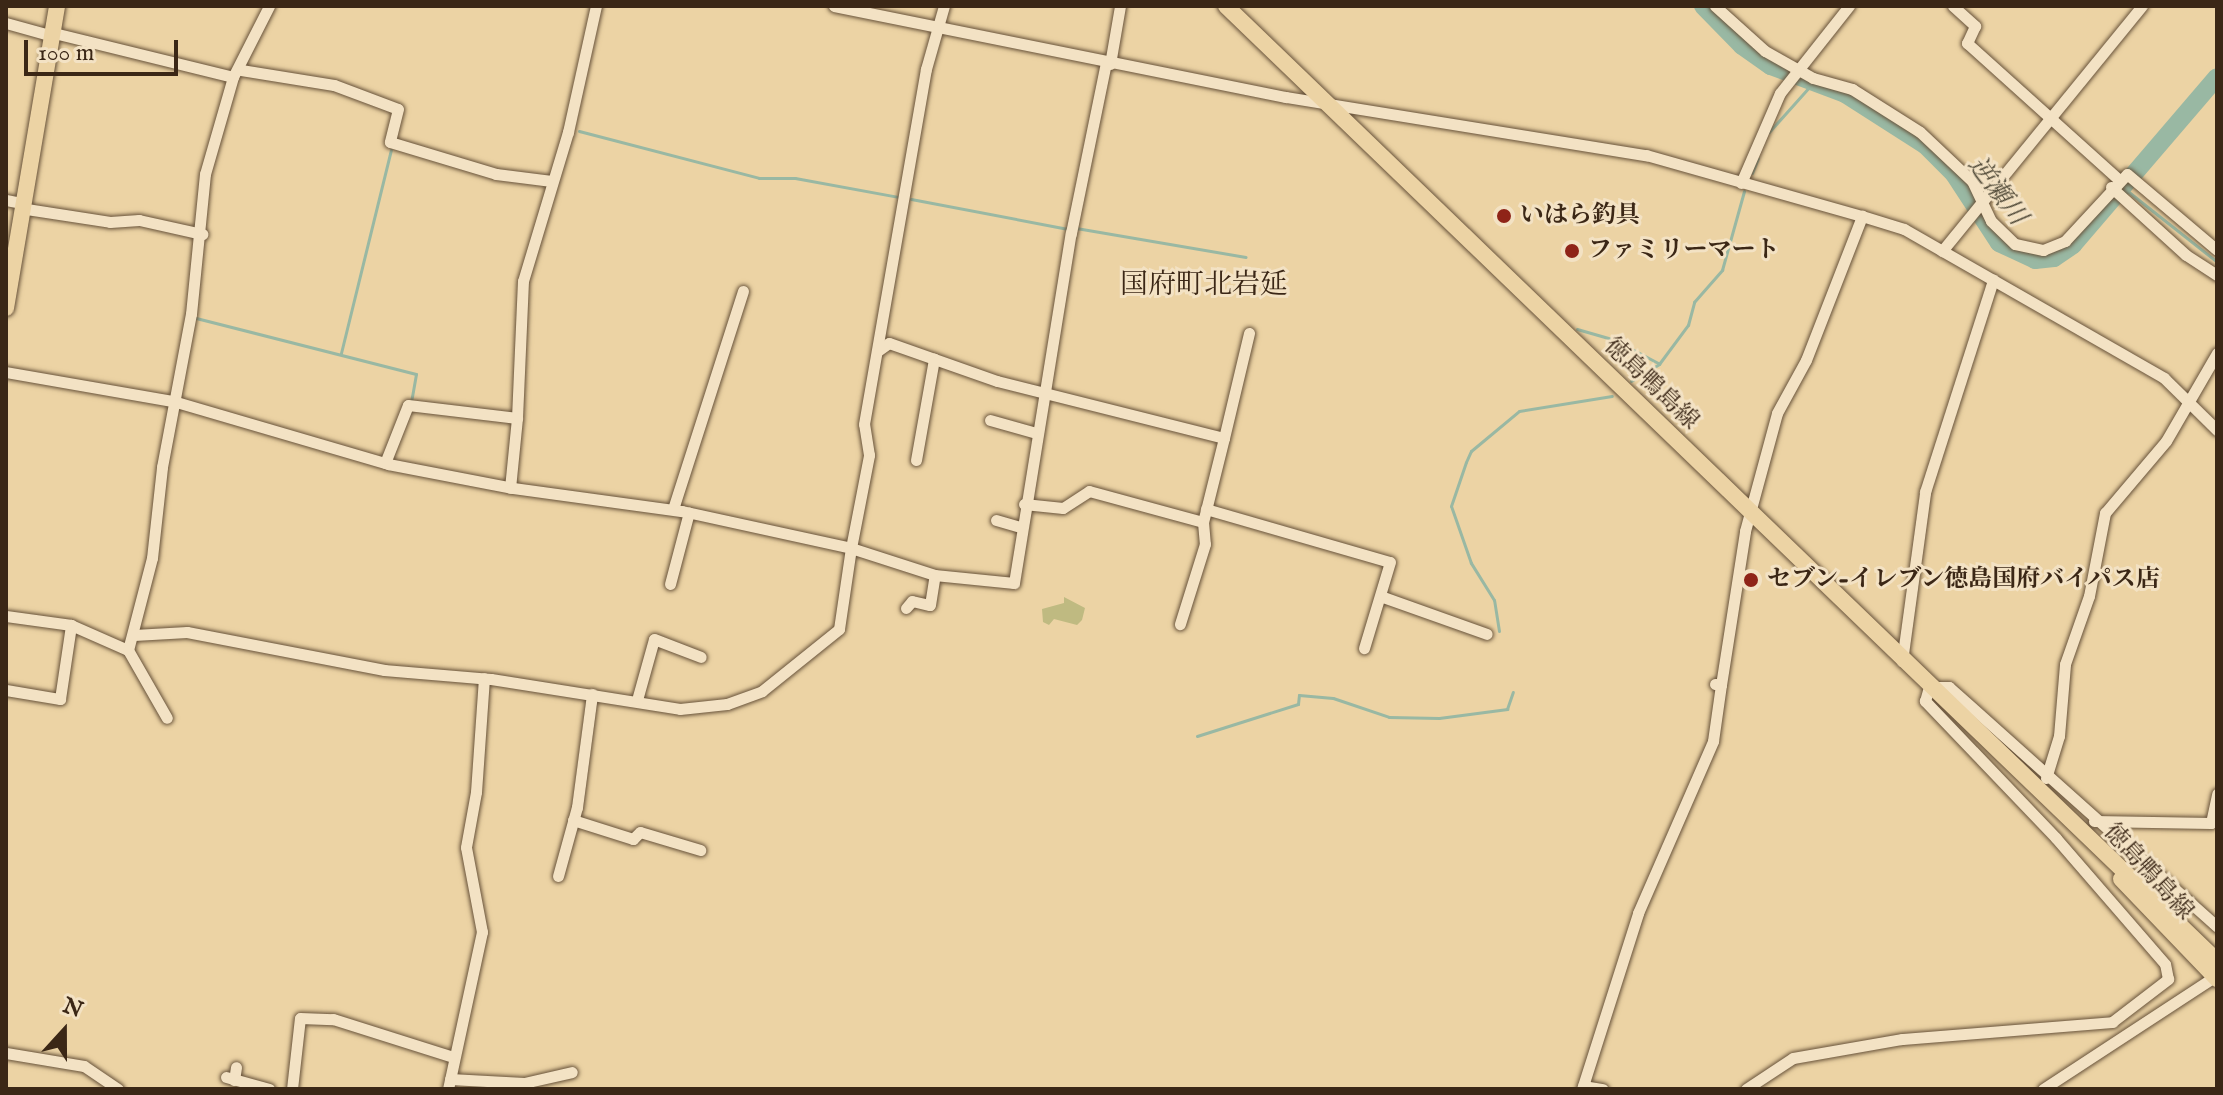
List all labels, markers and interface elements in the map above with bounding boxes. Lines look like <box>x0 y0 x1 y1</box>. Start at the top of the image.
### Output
scale bar <box>28 24 182 74</box>
text: 100 m <box>38 38 94 69</box>
water label: 逆瀬川 <box>1961 150 2033 232</box>
place label: いはら釣具 <box>1520 202 1640 230</box>
marker: いはら釣具 <box>1495 207 1513 225</box>
place label: ファミリーマート <box>1588 237 1780 265</box>
marker: ファミリーマート <box>1563 242 1581 260</box>
district label: 国府町北岩延 <box>1120 269 1288 303</box>
street label: 徳島鴨島線 <box>1598 332 1704 436</box>
place label: セブン-イレブン徳島国府バイパス店 <box>1767 566 2162 594</box>
marker: セブン-イレブン徳島国府バイパス店 <box>1742 571 1760 589</box>
street label: 徳島鴨島線 <box>2097 818 2199 926</box>
north arrow <box>24 991 104 1071</box>
text: N <box>59 992 87 1025</box>

